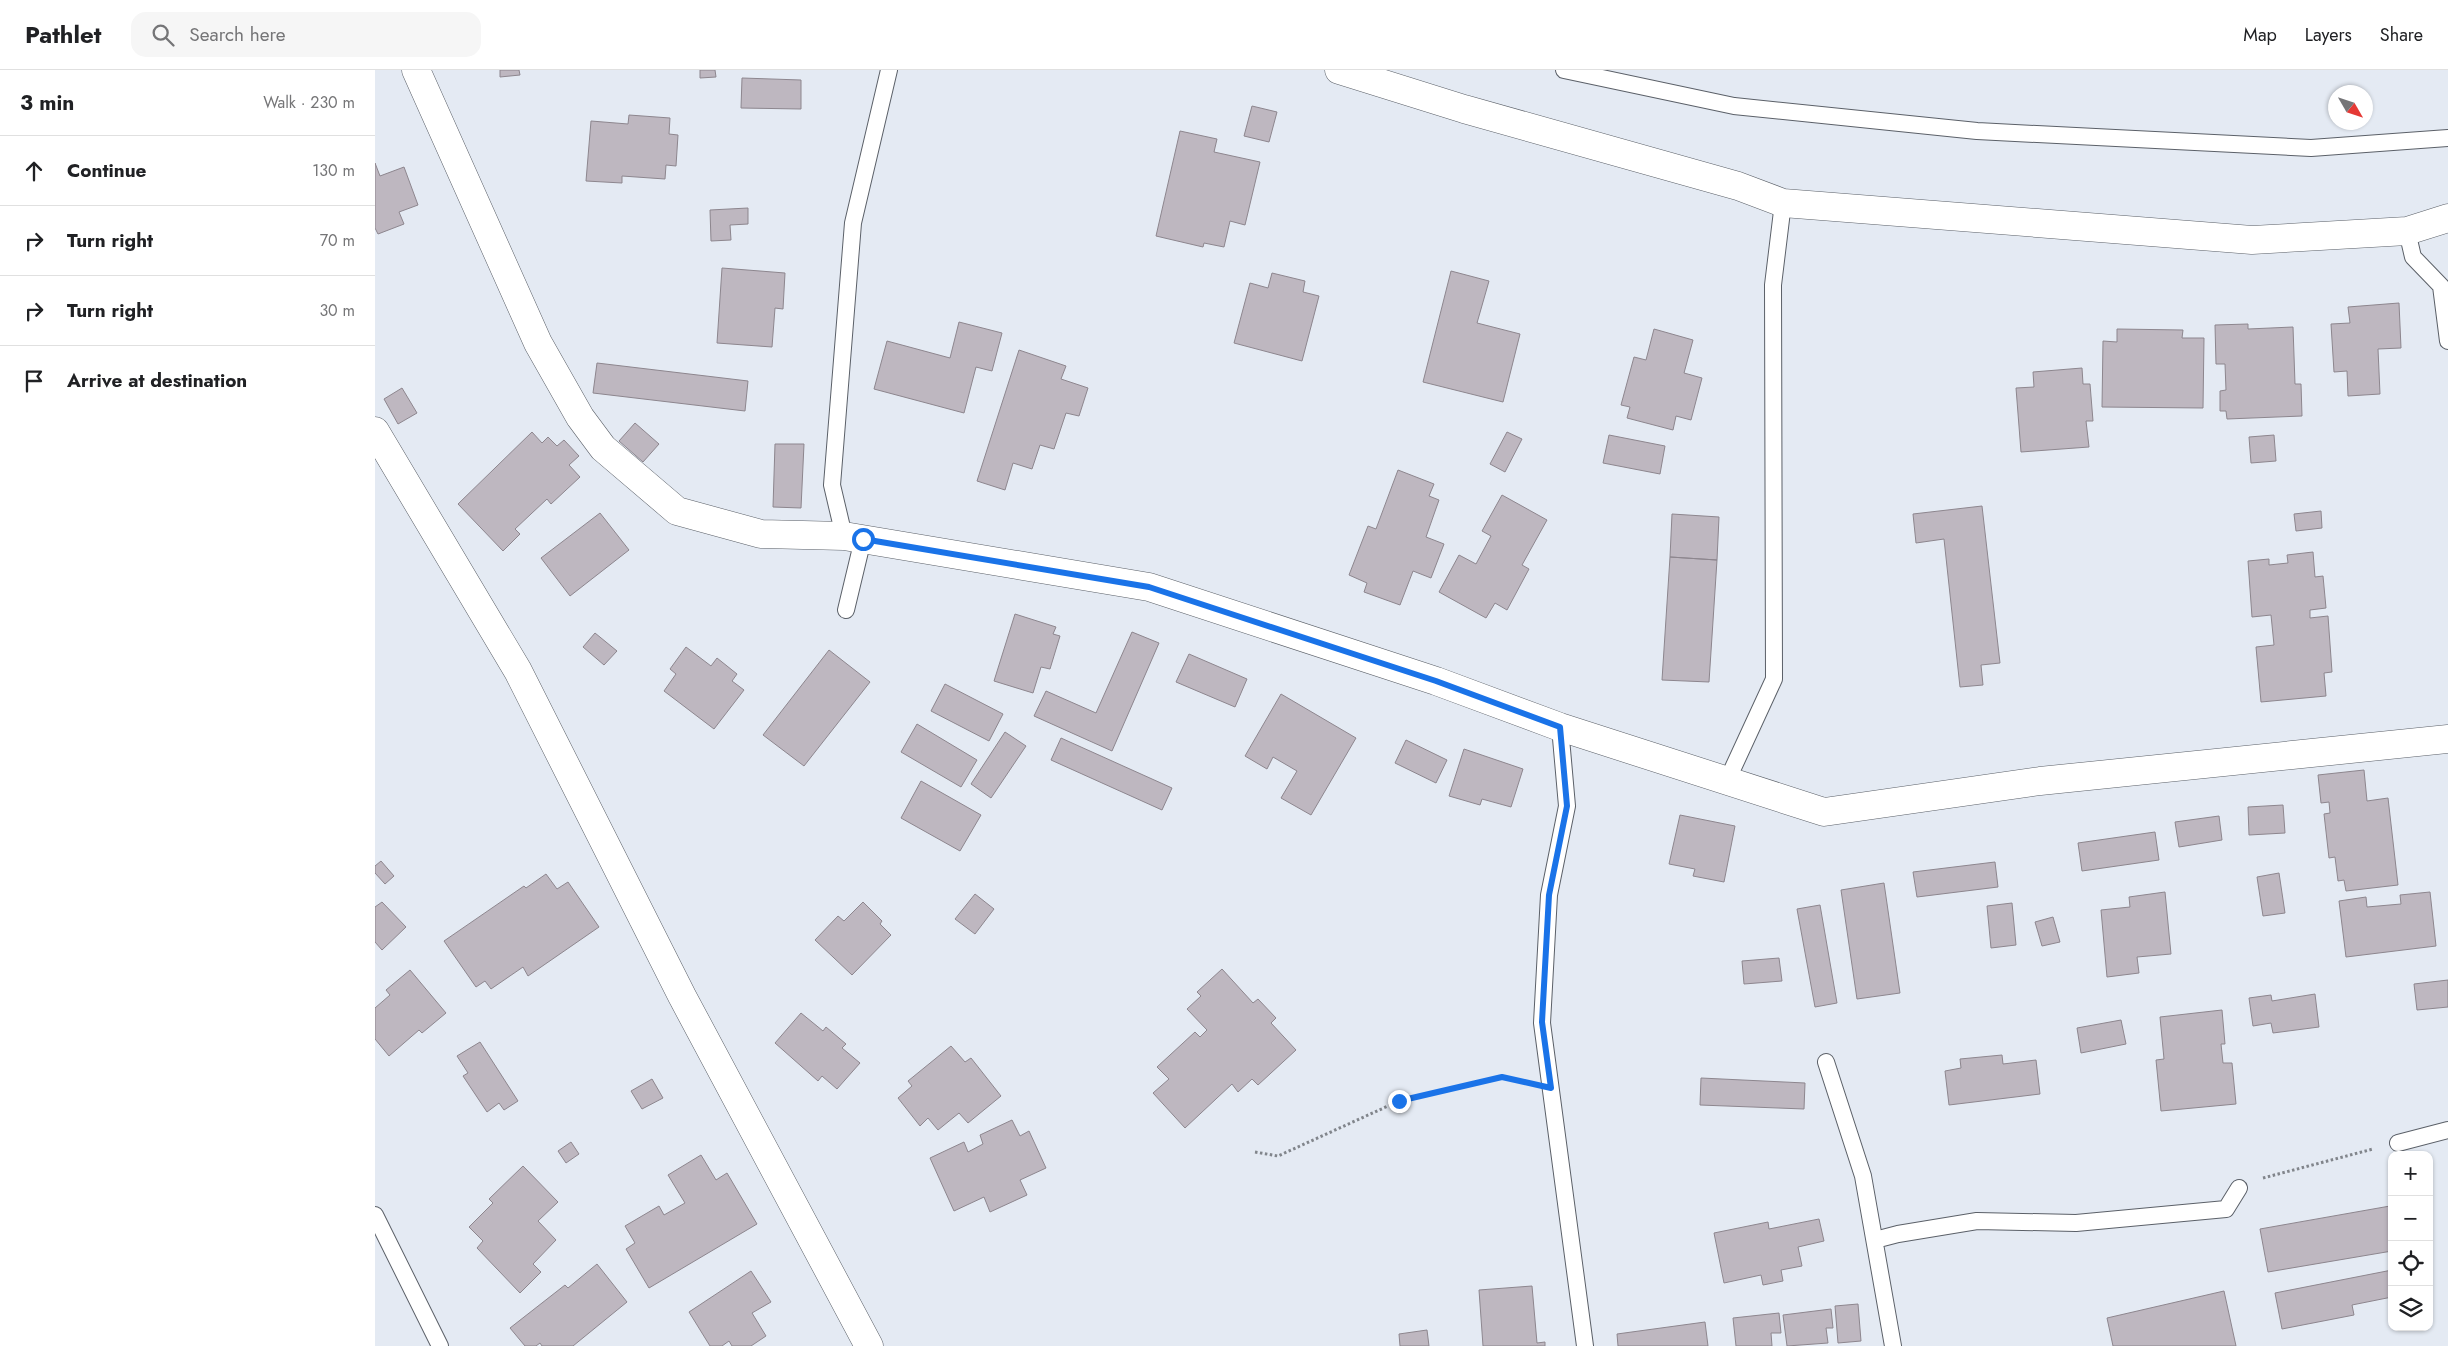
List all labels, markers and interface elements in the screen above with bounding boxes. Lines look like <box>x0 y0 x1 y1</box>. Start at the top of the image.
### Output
search box <box>131 12 481 57</box>
text: Pathlet <box>25 17 101 52</box>
icon: search <box>149 21 177 49</box>
text: Search here <box>189 21 285 48</box>
text: Map <box>2243 22 2277 48</box>
text: Layers <box>2305 22 2352 48</box>
text: Share <box>2380 22 2423 48</box>
north arrow <box>2328 85 2373 130</box>
text: 3 min <box>20 88 74 118</box>
text: Walk · 230 m <box>263 91 355 114</box>
icon: ahead <box>20 157 48 185</box>
text: Continue <box>67 157 146 184</box>
text: 130 m <box>312 159 355 182</box>
icon: right <box>20 227 48 255</box>
text: Turn right <box>67 227 153 254</box>
text: 70 m <box>320 229 355 252</box>
icon: right <box>20 297 48 325</box>
text: Turn right <box>67 297 153 324</box>
text: 30 m <box>319 299 355 322</box>
icon: arrive <box>20 367 48 395</box>
text: Arrive at destination <box>67 367 247 394</box>
route start <box>852 528 875 551</box>
route end <box>1388 1090 1411 1113</box>
map controls <box>2388 1151 2433 1331</box>
button: + <box>2388 1151 2433 1196</box>
button: − <box>2388 1196 2433 1241</box>
button: locate <box>2388 1241 2433 1286</box>
button: layers <box>2388 1286 2433 1331</box>

